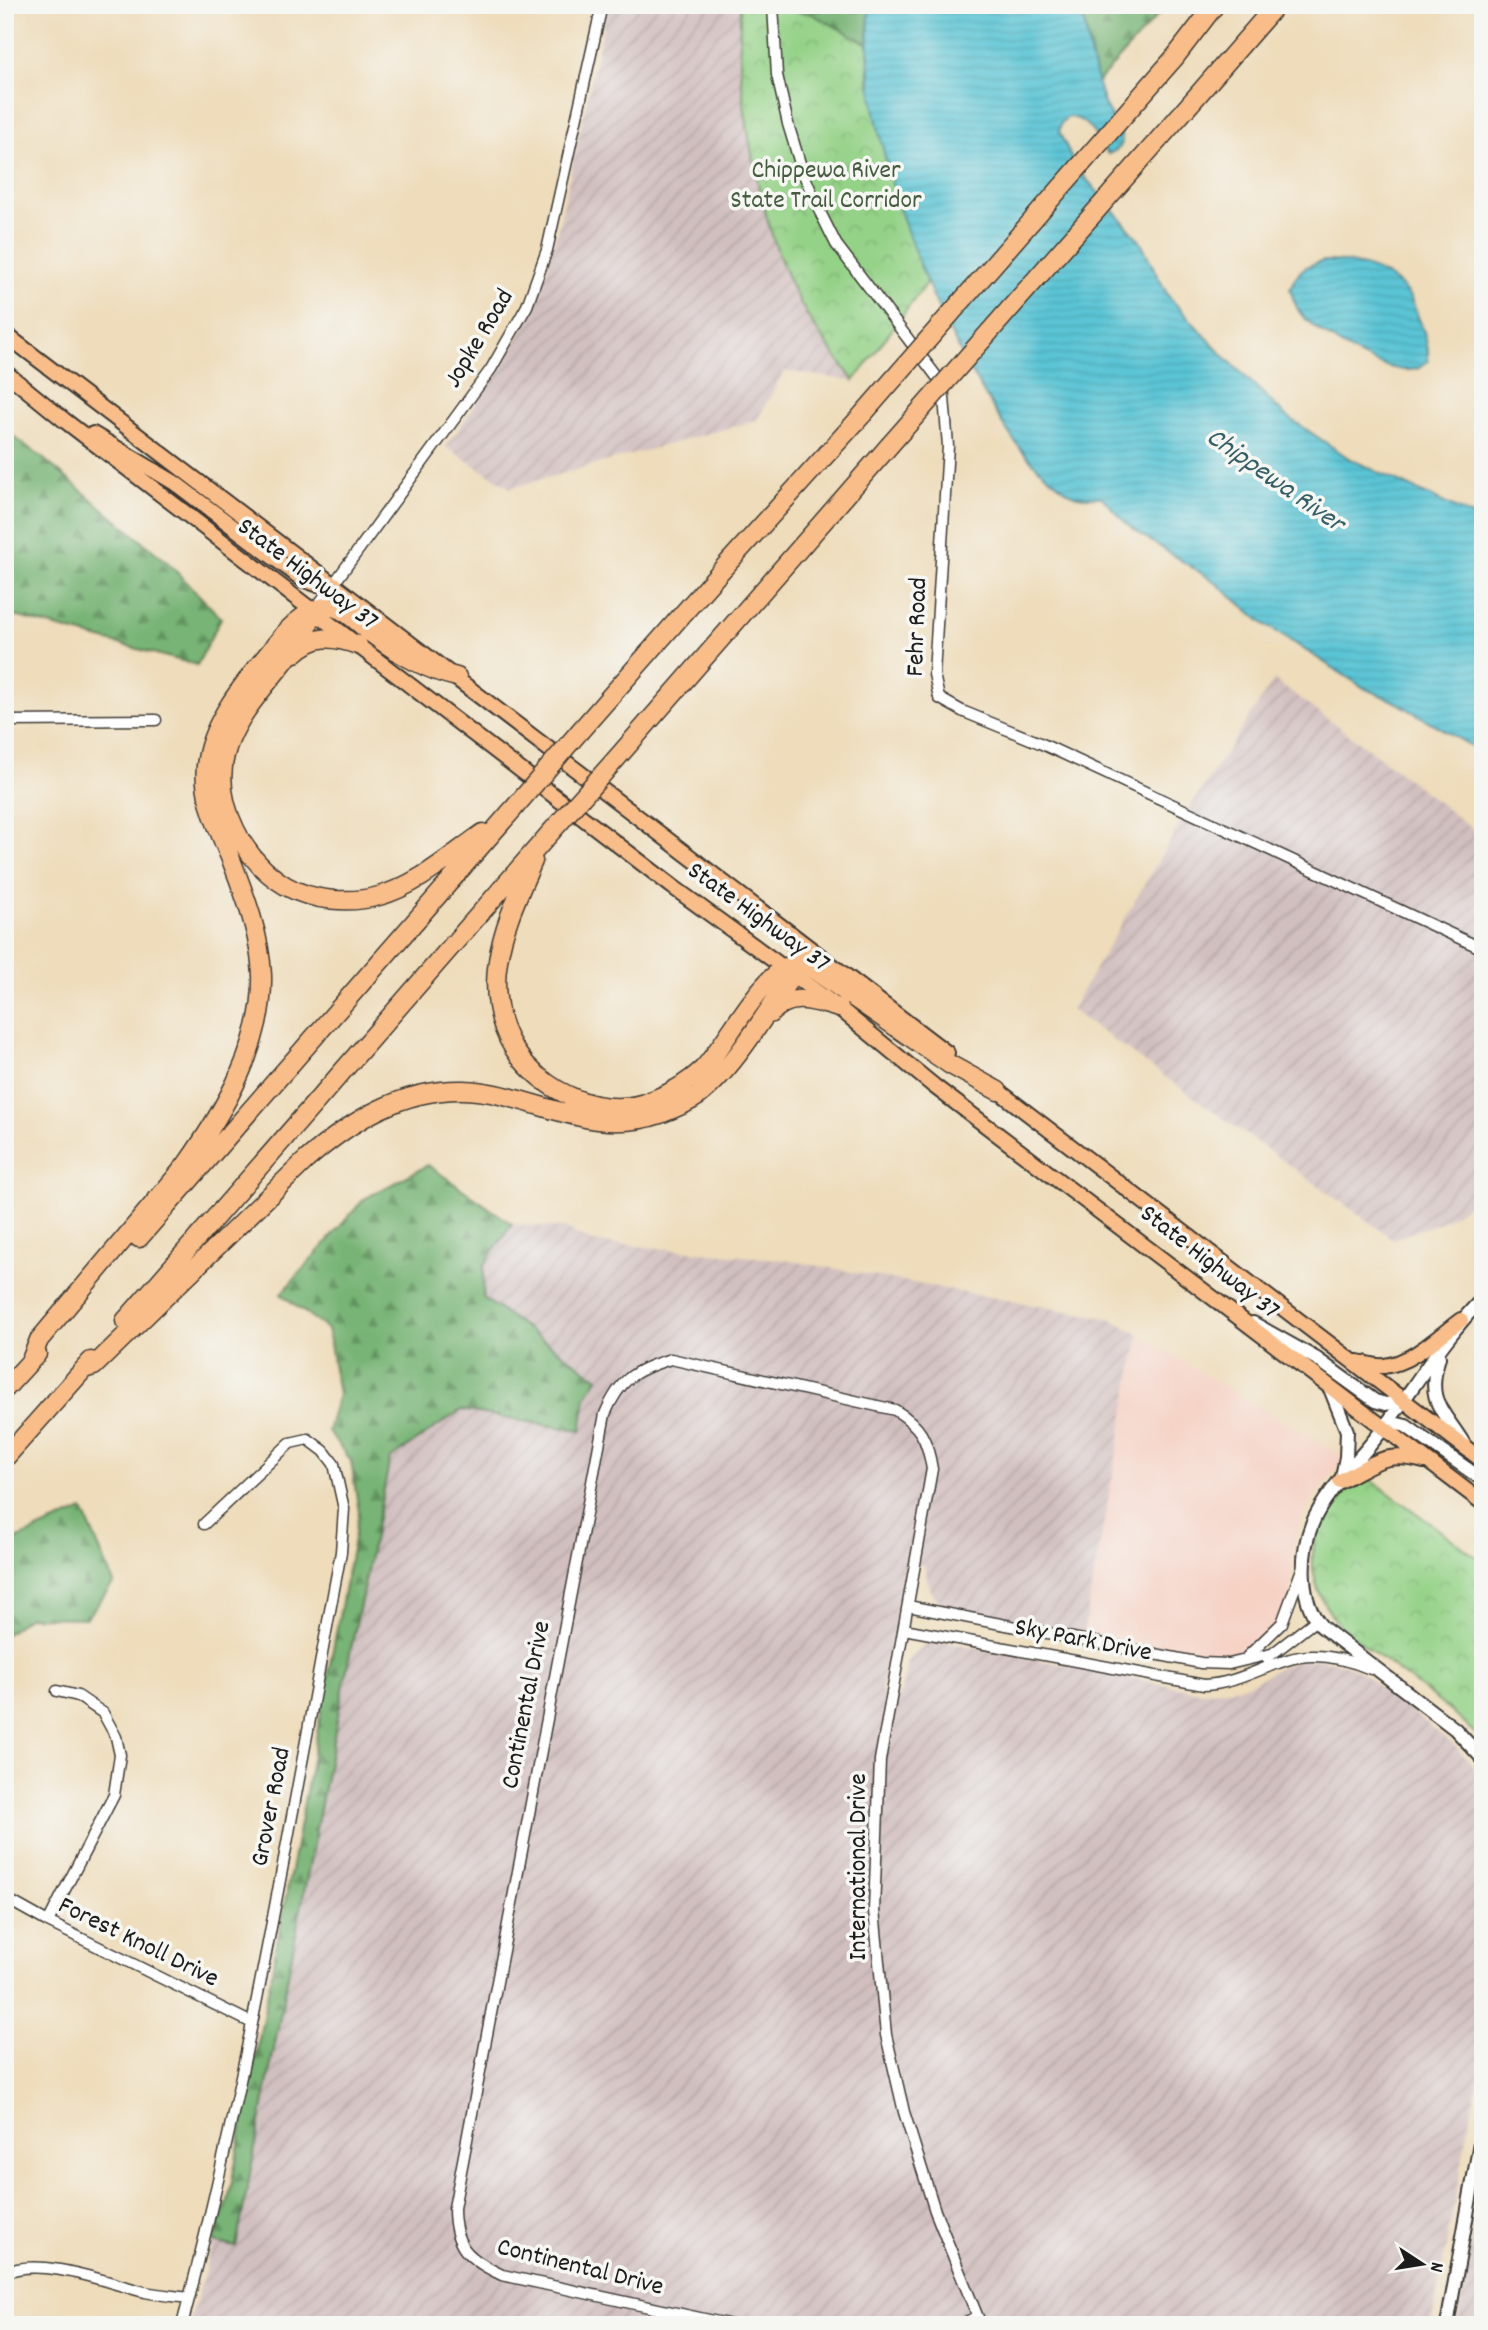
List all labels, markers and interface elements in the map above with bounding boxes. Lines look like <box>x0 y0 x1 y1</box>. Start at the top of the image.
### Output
park label: Chippewa River State Trail Corridor <box>730 153 922 220</box>
street label: Jopke Road <box>436 282 524 396</box>
water label: Chippewa River <box>1197 420 1354 547</box>
street label: State Highway 37 <box>229 510 385 641</box>
street label: Fehr Road <box>898 577 938 677</box>
street label: State Highway 37 <box>679 853 837 983</box>
street label: State Highway 37 <box>1131 1197 1287 1329</box>
street label: Sky Park Drive <box>1011 1610 1155 1672</box>
street label: Continental Drive <box>493 1618 561 1792</box>
street label: Grover Road <box>242 1744 302 1870</box>
street label: International Drive <box>841 1773 878 1961</box>
street label: Forest Knoll Drive <box>51 1888 225 1998</box>
north arrow <box>1386 2228 1456 2298</box>
street label: Continental Drive <box>493 2229 667 2307</box>
text: N <box>1421 2259 1449 2274</box>

